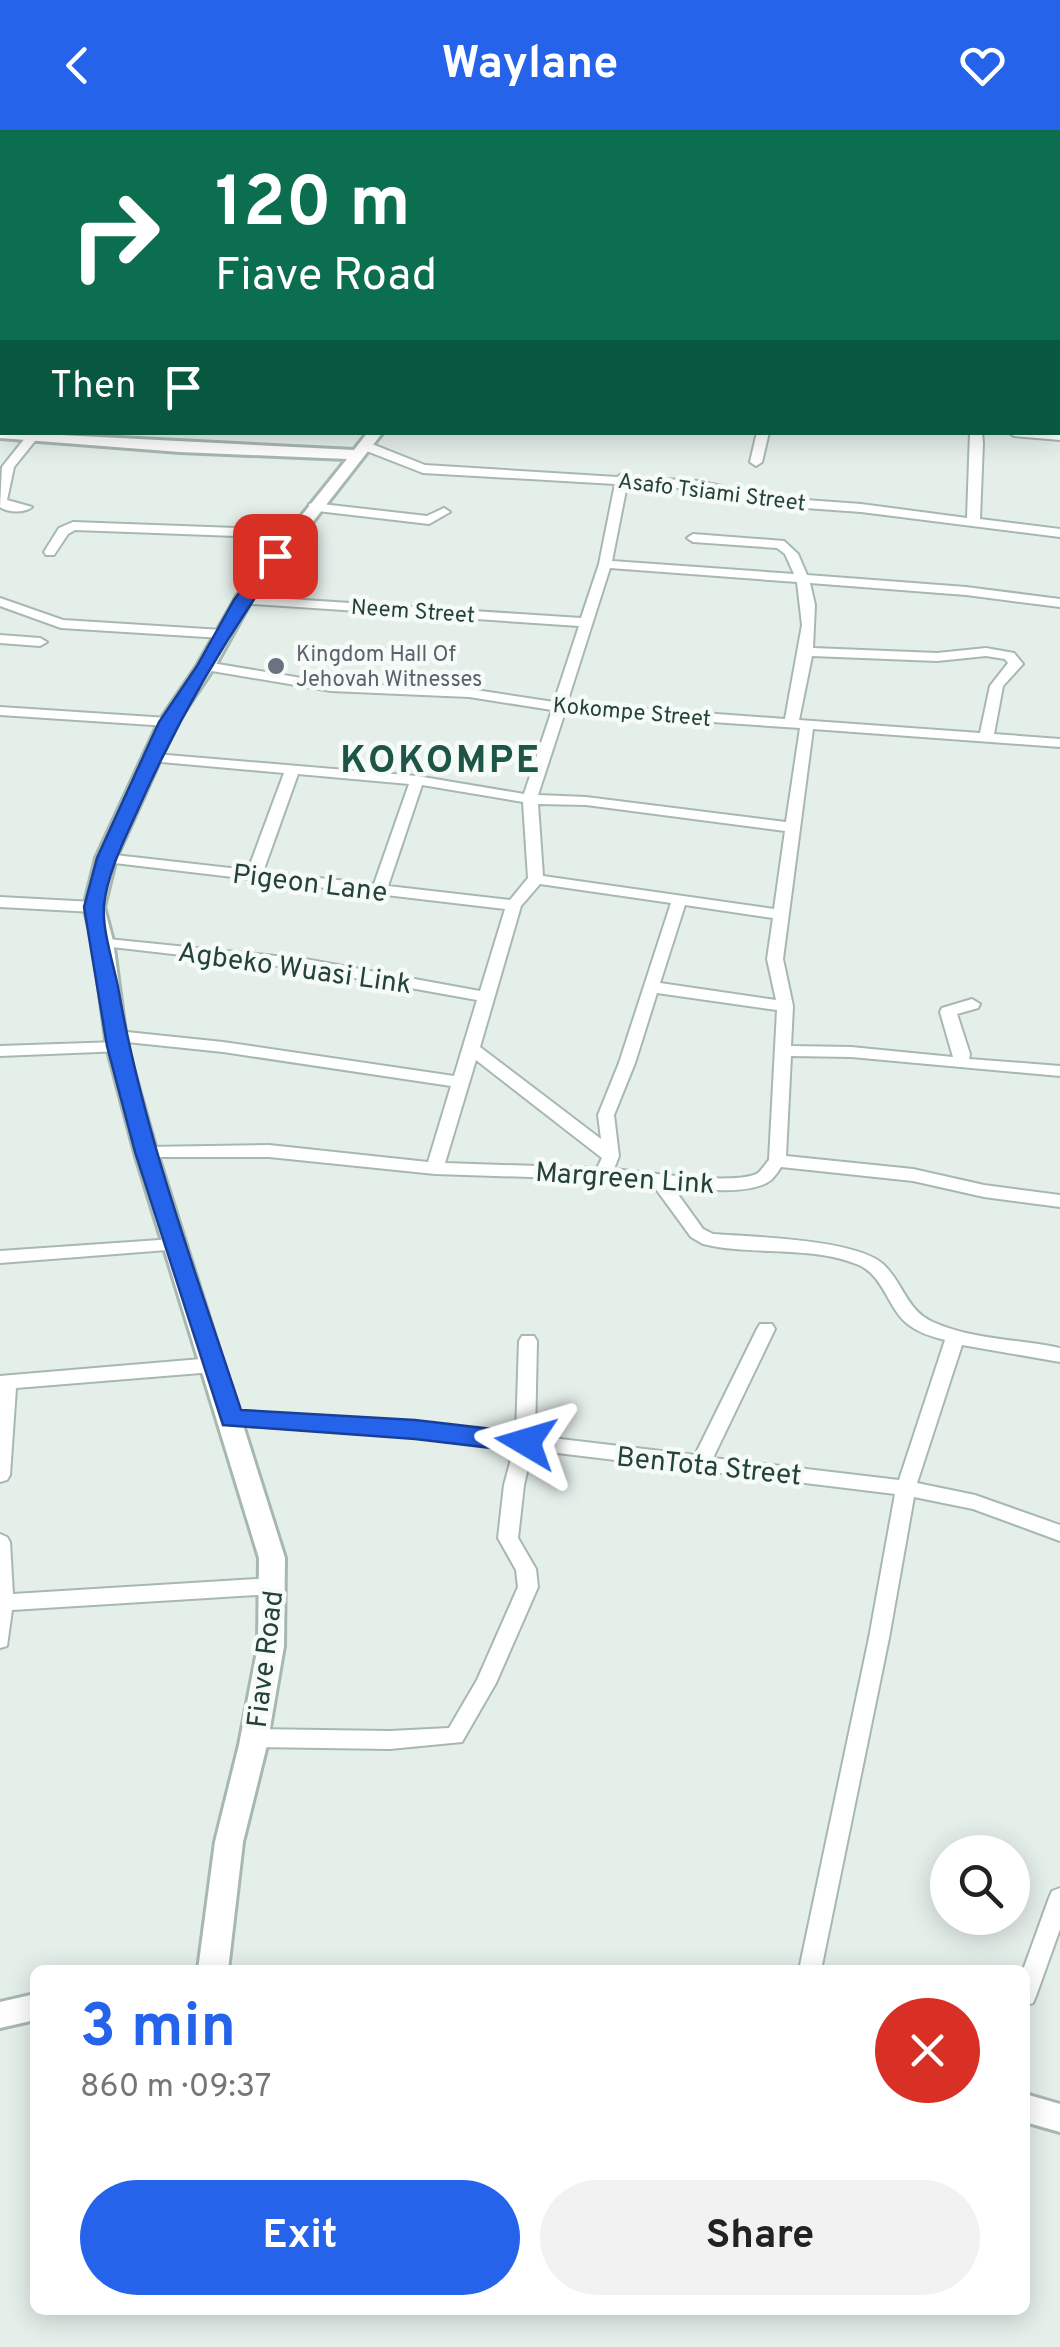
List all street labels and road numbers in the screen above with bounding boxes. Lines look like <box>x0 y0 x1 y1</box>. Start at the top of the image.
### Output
street label: Asafo Tsiami Street <box>616 469 807 518</box>
street label: Neem Street <box>350 595 476 630</box>
street label: Kokompe Street <box>552 693 712 734</box>
street label: Pigeon Lane <box>230 858 389 912</box>
street label: Agbeko Wuasi Link <box>175 936 414 1004</box>
street label: Margreen Link <box>534 1156 716 1204</box>
street label: BenTota Street <box>614 1440 803 1496</box>
street label: Fiave Road <box>241 1589 293 1730</box>

